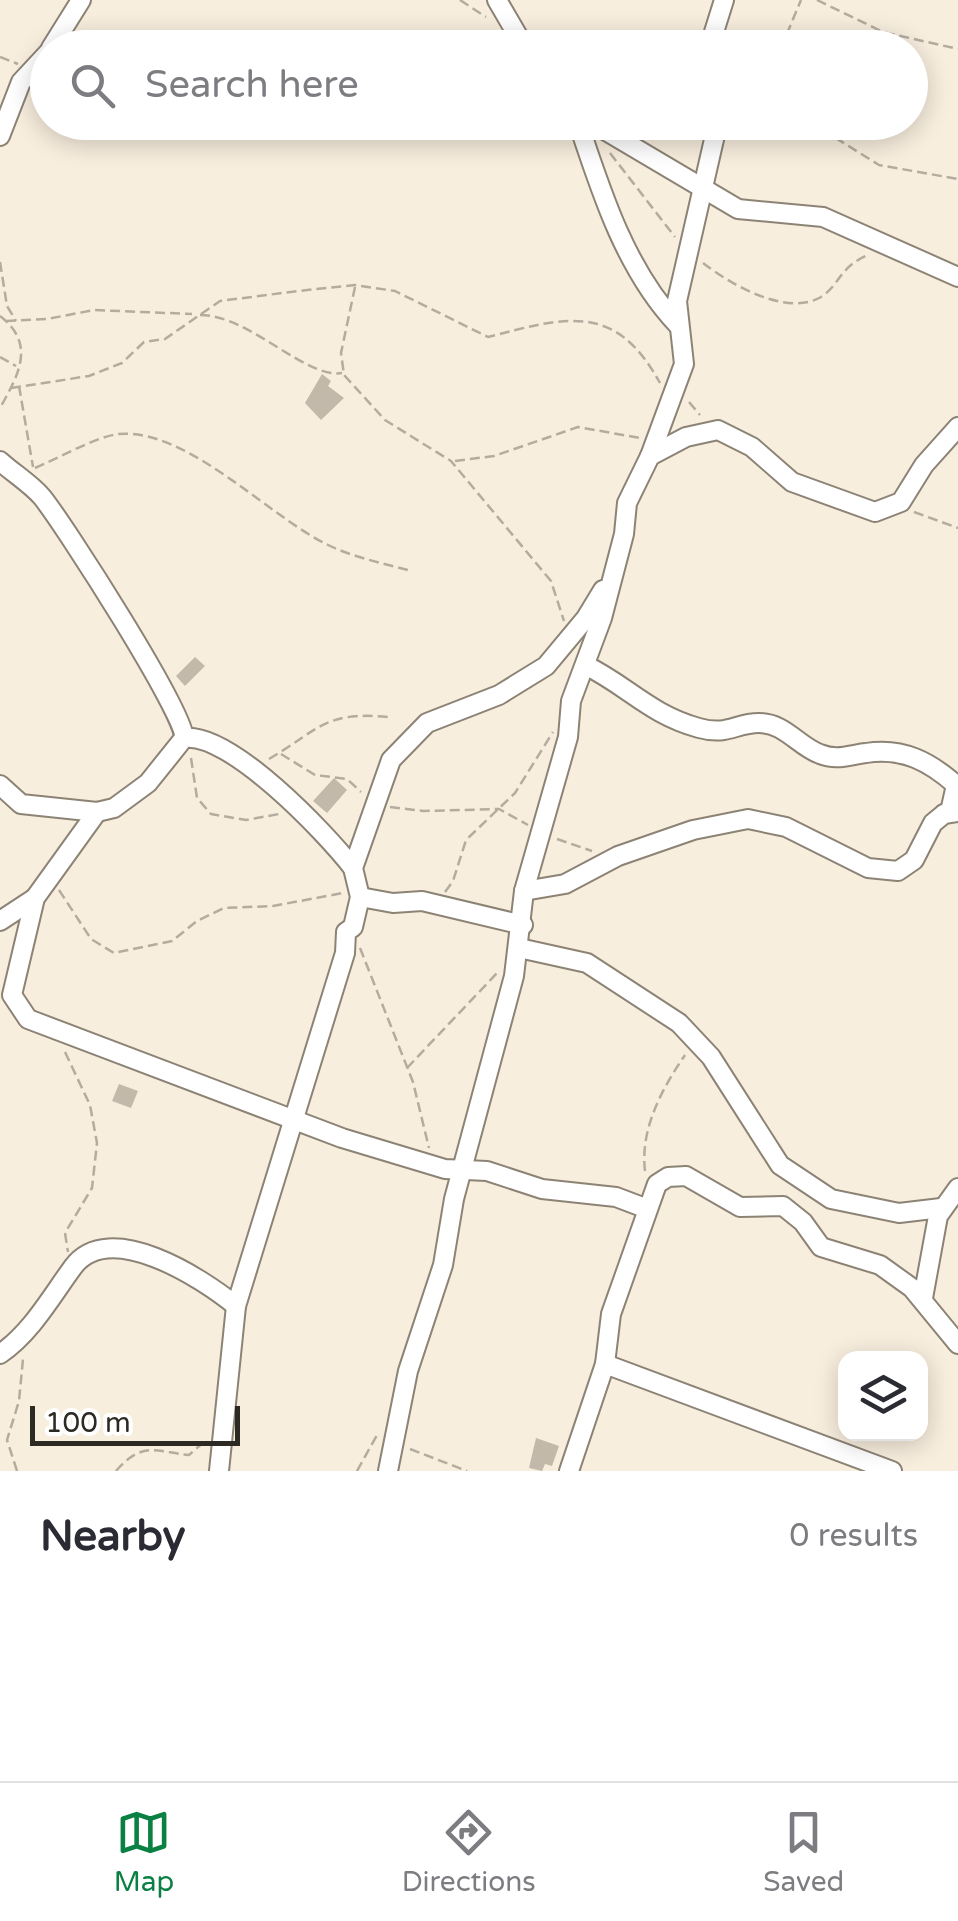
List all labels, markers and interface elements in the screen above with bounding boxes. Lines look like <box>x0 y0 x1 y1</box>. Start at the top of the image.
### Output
search box <box>30 30 928 140</box>
icon: search <box>65 58 120 113</box>
text: Search here <box>145 62 359 108</box>
map controls <box>838 1351 928 1441</box>
button: layers <box>838 1351 928 1441</box>
scale bar <box>30 1401 240 1446</box>
text: 100 m <box>45 1406 131 1440</box>
text: Nearby <box>40 1511 185 1562</box>
text: 0 results <box>789 1517 918 1555</box>
tab: Map <box>114 1805 174 1899</box>
tab: Directions <box>402 1805 536 1899</box>
tab: Saved <box>763 1805 844 1899</box>

